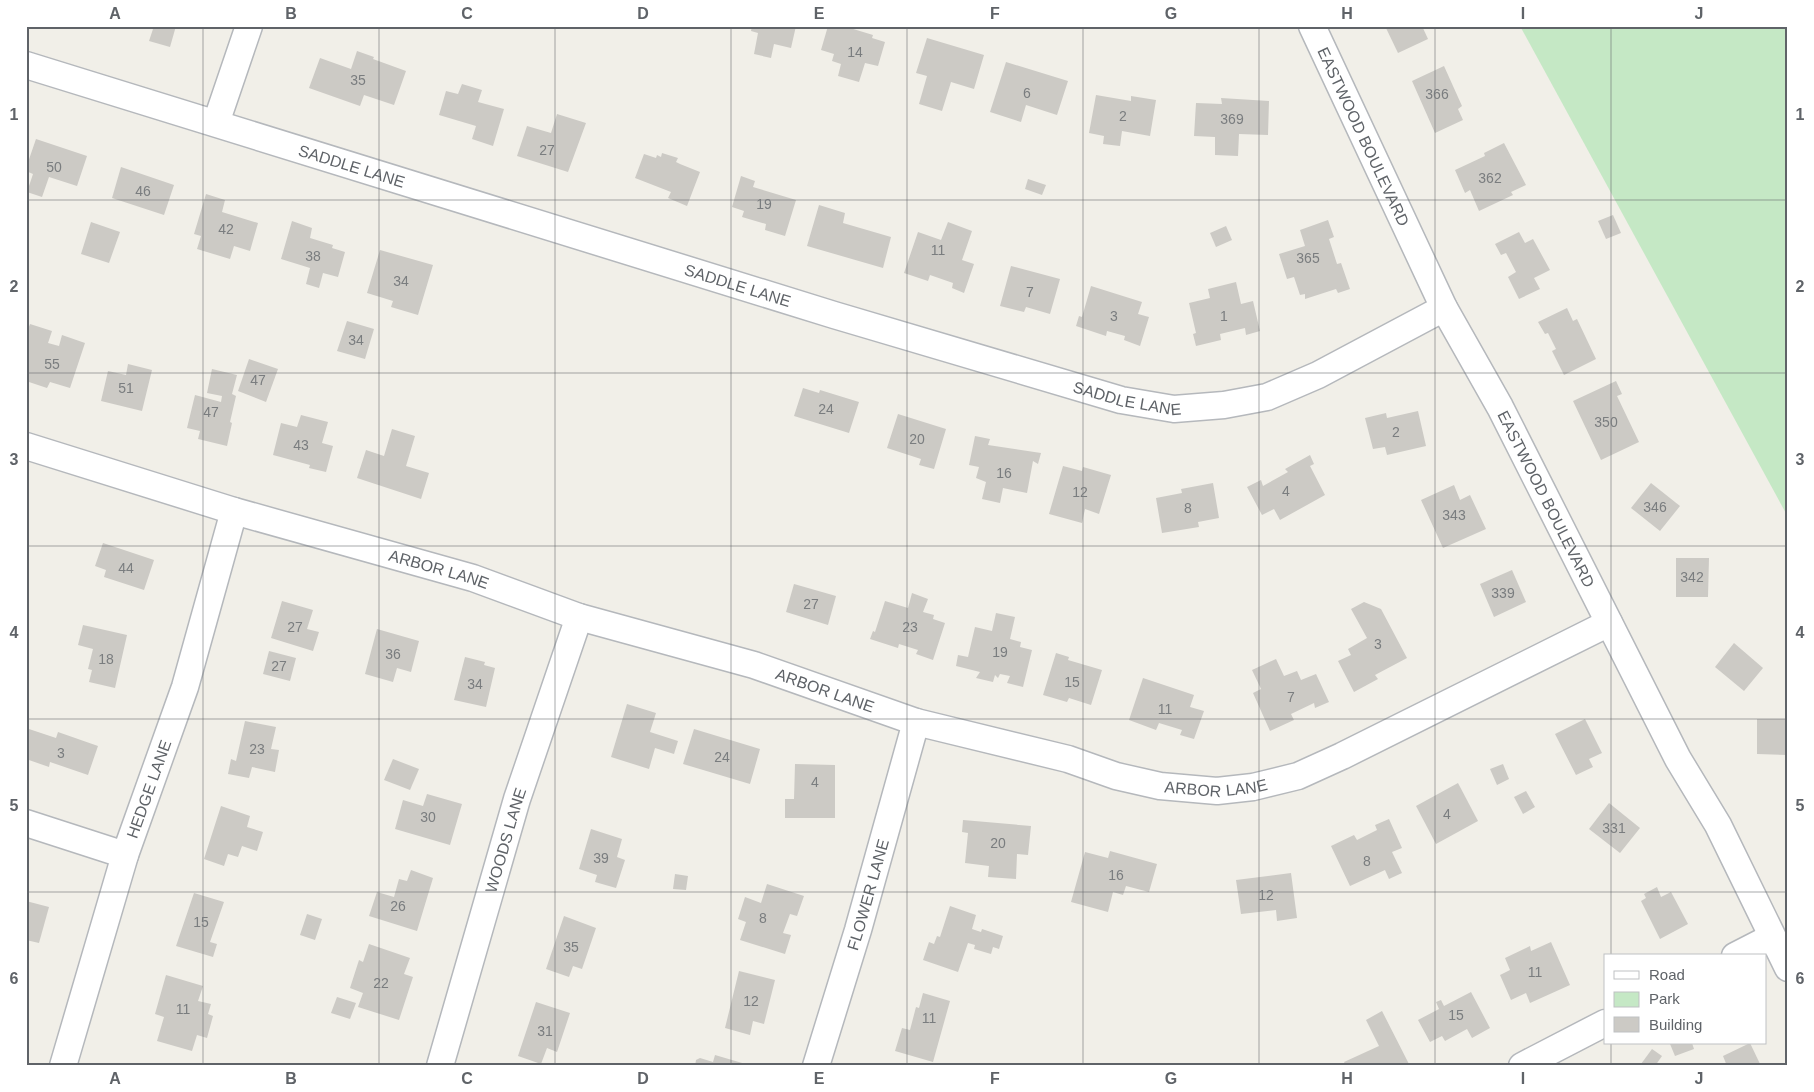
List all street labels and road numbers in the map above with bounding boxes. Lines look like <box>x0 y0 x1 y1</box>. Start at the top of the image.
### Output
street label: EASTWOOD BOULEVARD <box>1314 45 1412 229</box>
street label: SADDLE LANE <box>296 142 407 191</box>
street label: SADDLE LANE <box>682 261 793 310</box>
street label: SADDLE LANE <box>1071 378 1182 418</box>
street label: EASTWOOD BOULEVARD <box>1494 408 1598 590</box>
street label: ARBOR LANE <box>387 547 491 592</box>
street label: ARBOR LANE <box>774 665 877 716</box>
street label: HEDGE LANE <box>124 738 174 841</box>
street label: ARBOR LANE <box>1164 776 1269 800</box>
street label: WOODS LANE <box>482 786 529 895</box>
street label: FLOWER LANE <box>844 837 892 952</box>

